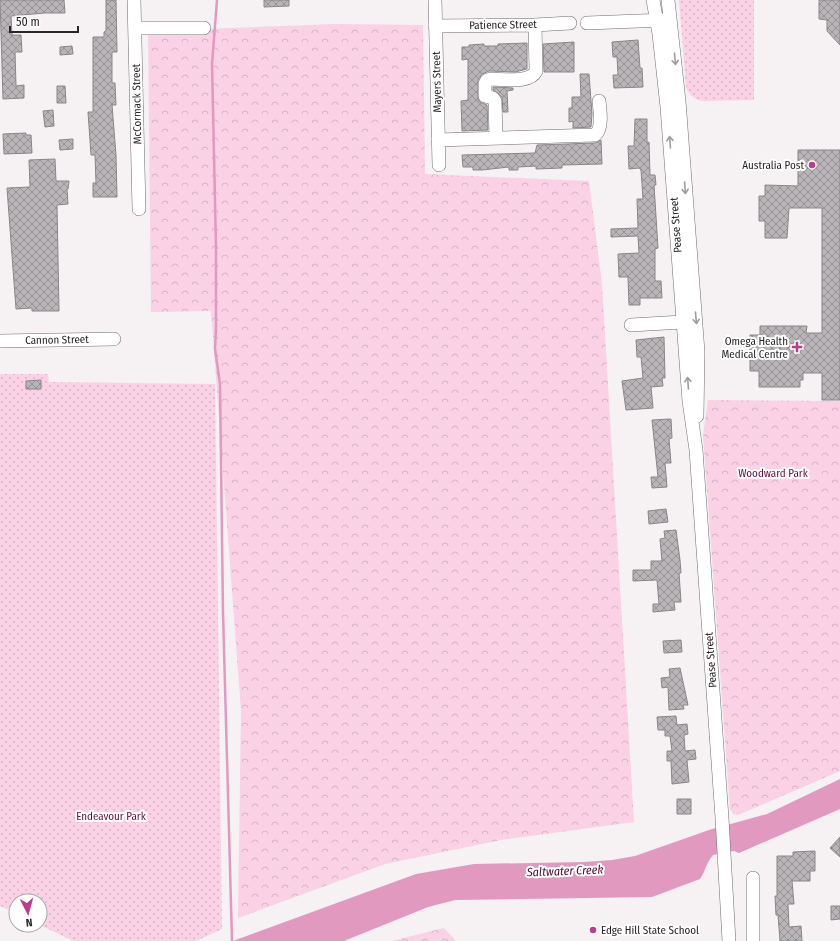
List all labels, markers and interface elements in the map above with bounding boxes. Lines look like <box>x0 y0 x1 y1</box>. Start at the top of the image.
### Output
scale bar <box>10 8 78 34</box>
text: 50 m <box>16 15 40 29</box>
street label: Patience Street <box>469 18 537 32</box>
street label: Mayers Street <box>430 51 444 113</box>
one-way arrow <box>671 52 678 65</box>
street label: McCormack Street <box>130 63 144 145</box>
one-way arrow <box>666 136 673 149</box>
place label: Australia Post <box>742 159 804 172</box>
marker: Australia Post <box>807 160 817 170</box>
one-way arrow <box>681 181 688 194</box>
street label: Pease Street <box>668 196 684 253</box>
one-way arrow <box>692 311 699 324</box>
street label: Cannon Street <box>25 333 89 347</box>
place label: Omega Health Medical Centre <box>722 335 788 361</box>
marker: Omega Health Medical Centre <box>791 341 803 353</box>
one-way arrow <box>684 377 691 390</box>
park label: Woodward Park <box>738 467 809 480</box>
street label: Pease Street <box>703 631 719 688</box>
park label: Endeavour Park <box>76 810 147 823</box>
water label: Saltwater Creek <box>526 863 603 879</box>
north arrow <box>8 893 48 933</box>
text: N <box>25 916 33 929</box>
place label: Edge Hill State School <box>601 924 699 937</box>
marker: Edge Hill State School <box>588 925 598 935</box>

